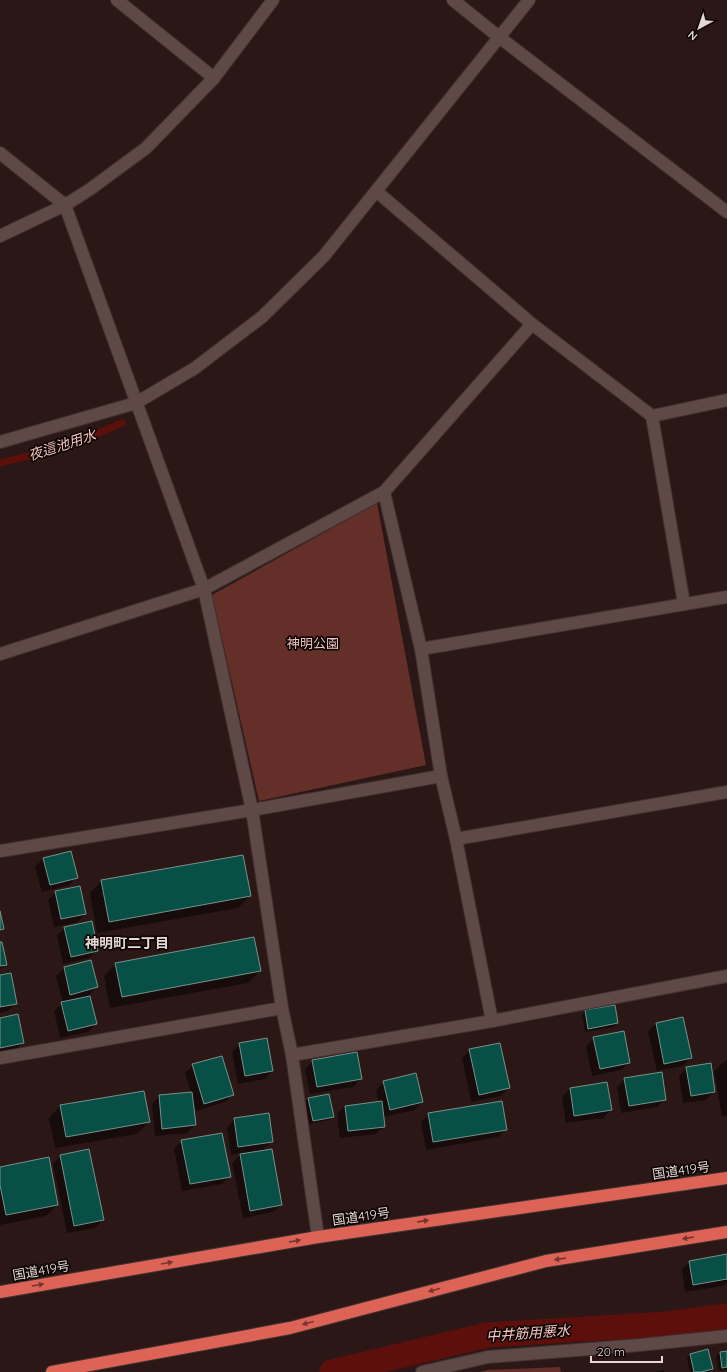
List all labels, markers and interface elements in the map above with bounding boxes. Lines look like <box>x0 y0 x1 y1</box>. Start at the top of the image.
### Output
north arrow <box>679 8 719 48</box>
text: N <box>685 28 700 44</box>
water label: 夜這池用水 <box>26 425 100 464</box>
park label: 神明公園 <box>287 635 339 651</box>
district label: 神明町二丁目 <box>85 934 169 952</box>
street label: 国道419号 <box>651 1158 711 1182</box>
street label: 国道419号 <box>331 1204 391 1228</box>
one-way arrow <box>417 1218 429 1224</box>
one-way arrow <box>682 1235 695 1241</box>
one-way arrow <box>288 1237 301 1243</box>
one-way arrow <box>554 1256 566 1262</box>
street label: 国道419号 <box>11 1257 71 1283</box>
one-way arrow <box>160 1260 173 1266</box>
one-way arrow <box>32 1282 45 1288</box>
one-way arrow <box>428 1288 440 1294</box>
one-way arrow <box>302 1320 314 1326</box>
water label: 中井筋用悪水 <box>485 1321 573 1345</box>
scale bar <box>591 1338 662 1364</box>
text: 20 m <box>597 1344 625 1359</box>

